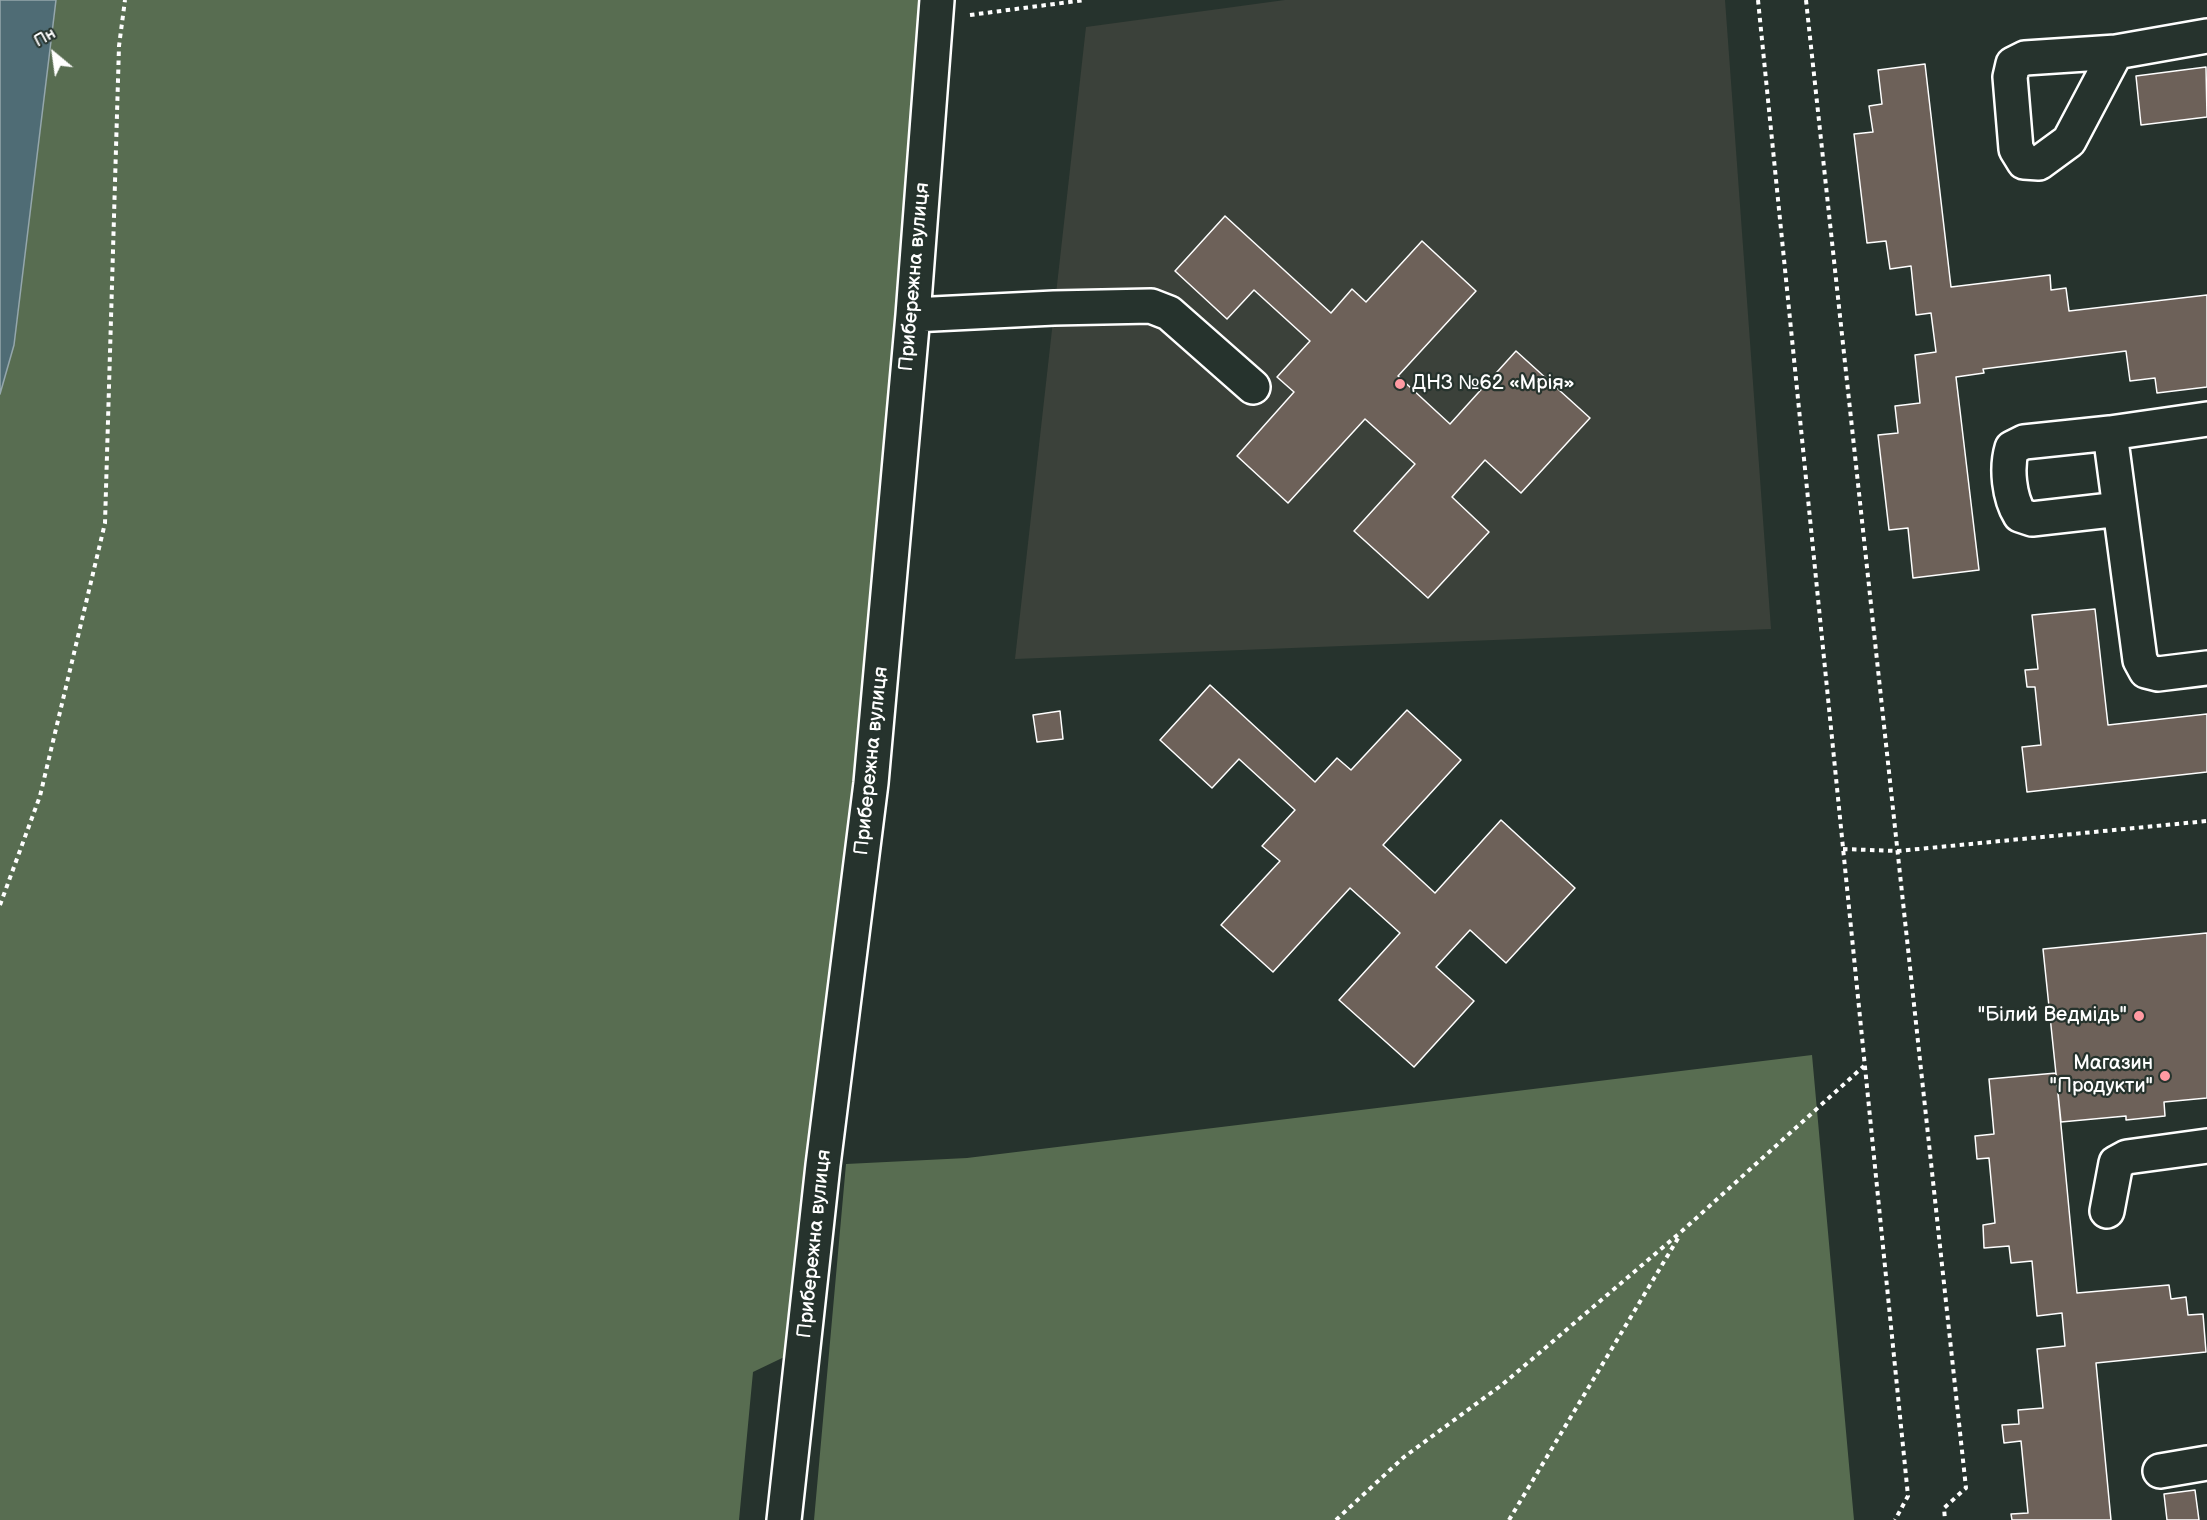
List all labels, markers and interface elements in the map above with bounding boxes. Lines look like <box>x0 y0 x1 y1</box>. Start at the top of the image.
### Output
north arrow <box>24 24 84 84</box>
text: Пн <box>31 24 59 51</box>
street label: Прибережна вулиця <box>895 182 935 372</box>
place label: ДНЗ №62 «Мрія» <box>1412 372 1575 396</box>
marker: ДНЗ №62 «Мрія» <box>1393 377 1407 391</box>
street label: Прибережна вулиця <box>850 666 894 856</box>
place label: "Білий Ведмідь" <box>1978 1004 2127 1028</box>
marker: "Білий Ведмідь" <box>2132 1009 2146 1023</box>
place label: Магазин "Продукти" <box>2049 1052 2153 1099</box>
marker: Магазин "Продукти" <box>2158 1069 2172 1083</box>
street label: Прибережна вулиця <box>793 1149 837 1339</box>

